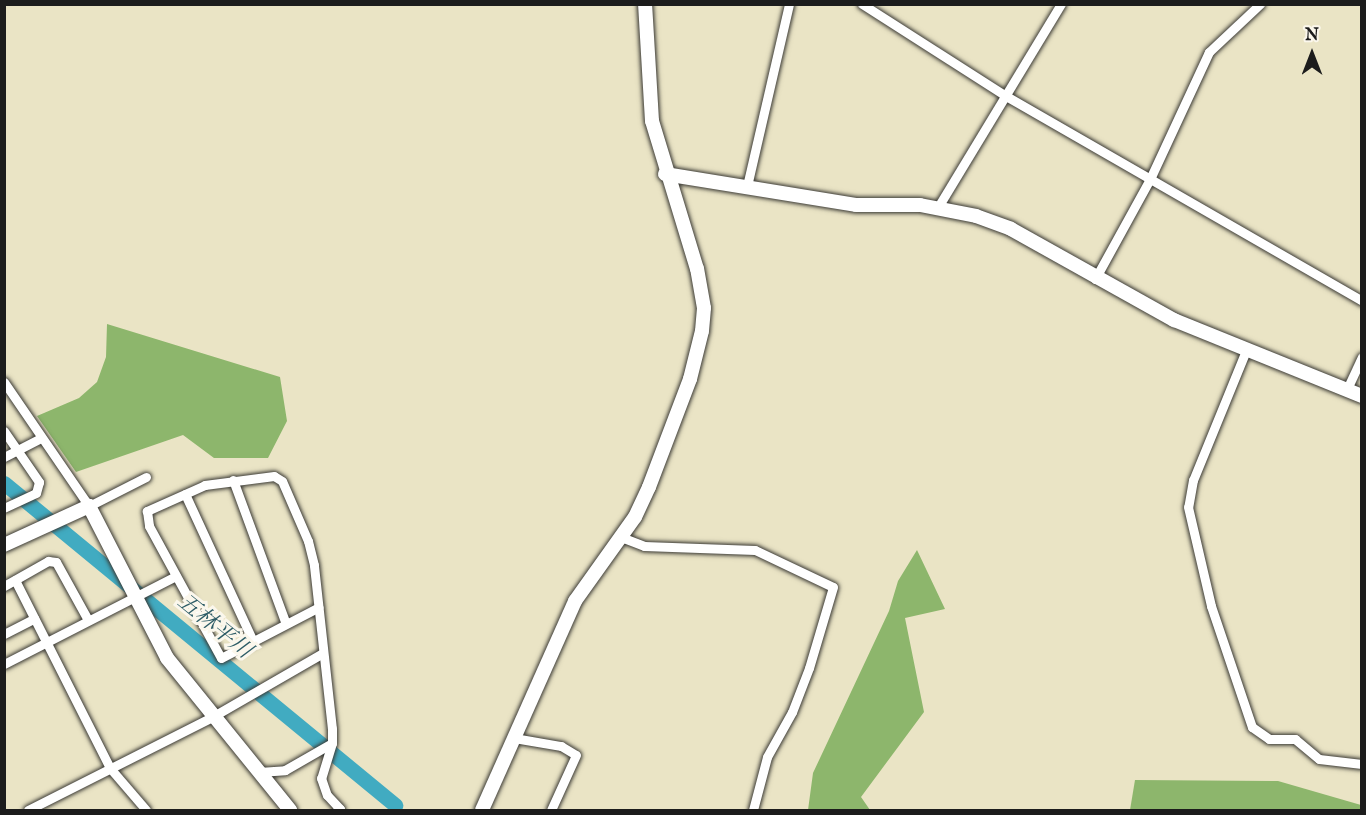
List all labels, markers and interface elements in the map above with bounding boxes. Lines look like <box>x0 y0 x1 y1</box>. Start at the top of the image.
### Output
north arrow <box>1282 24 1342 84</box>
text: N <box>1305 26 1319 46</box>
water label: 五林平川 <box>171 589 257 665</box>

